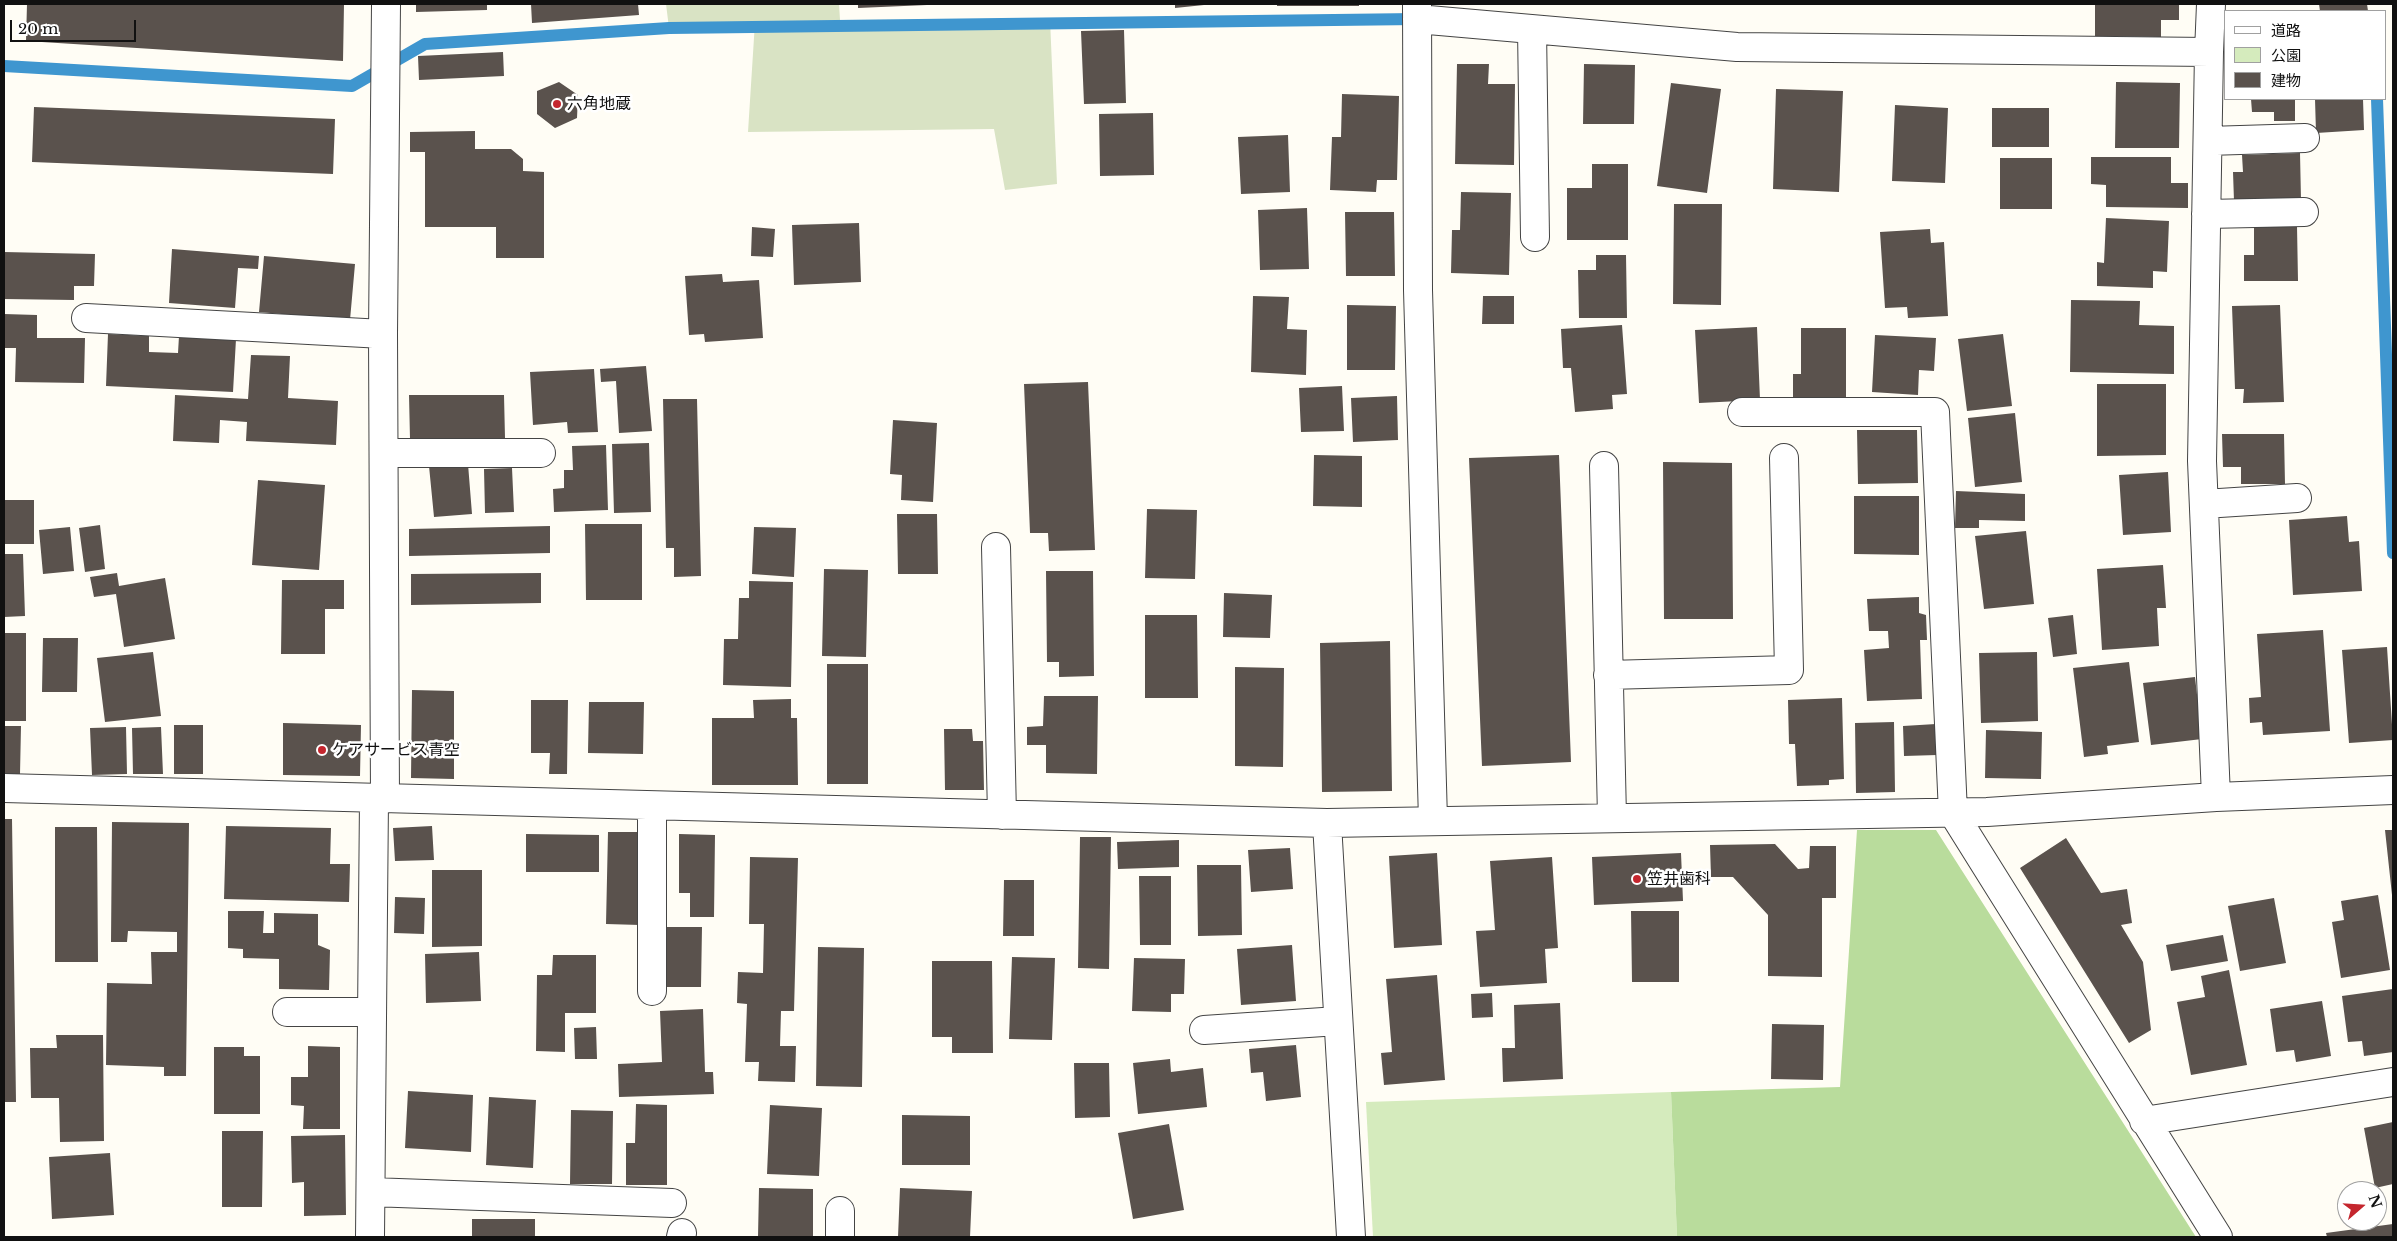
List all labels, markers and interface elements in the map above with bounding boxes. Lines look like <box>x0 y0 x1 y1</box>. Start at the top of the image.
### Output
scale bar <box>12 10 139 42</box>
legend <box>2224 10 2387 100</box>
text: 20 m <box>18 19 58 38</box>
text: 道路 <box>2271 21 2301 40</box>
text: 公園 <box>2271 46 2301 65</box>
text: 建物 <box>2271 71 2301 90</box>
place label: 六角地蔵 <box>567 94 631 114</box>
marker: 六角地蔵 <box>551 98 563 110</box>
place label: ケアサービス青空 <box>332 740 460 760</box>
marker: ケアサービス青空 <box>316 744 328 756</box>
place label: 笠井歯科 <box>1647 869 1711 889</box>
marker: 笠井歯科 <box>1631 873 1643 885</box>
north arrow <box>2337 1181 2387 1231</box>
text: N <box>2365 1192 2386 1211</box>

